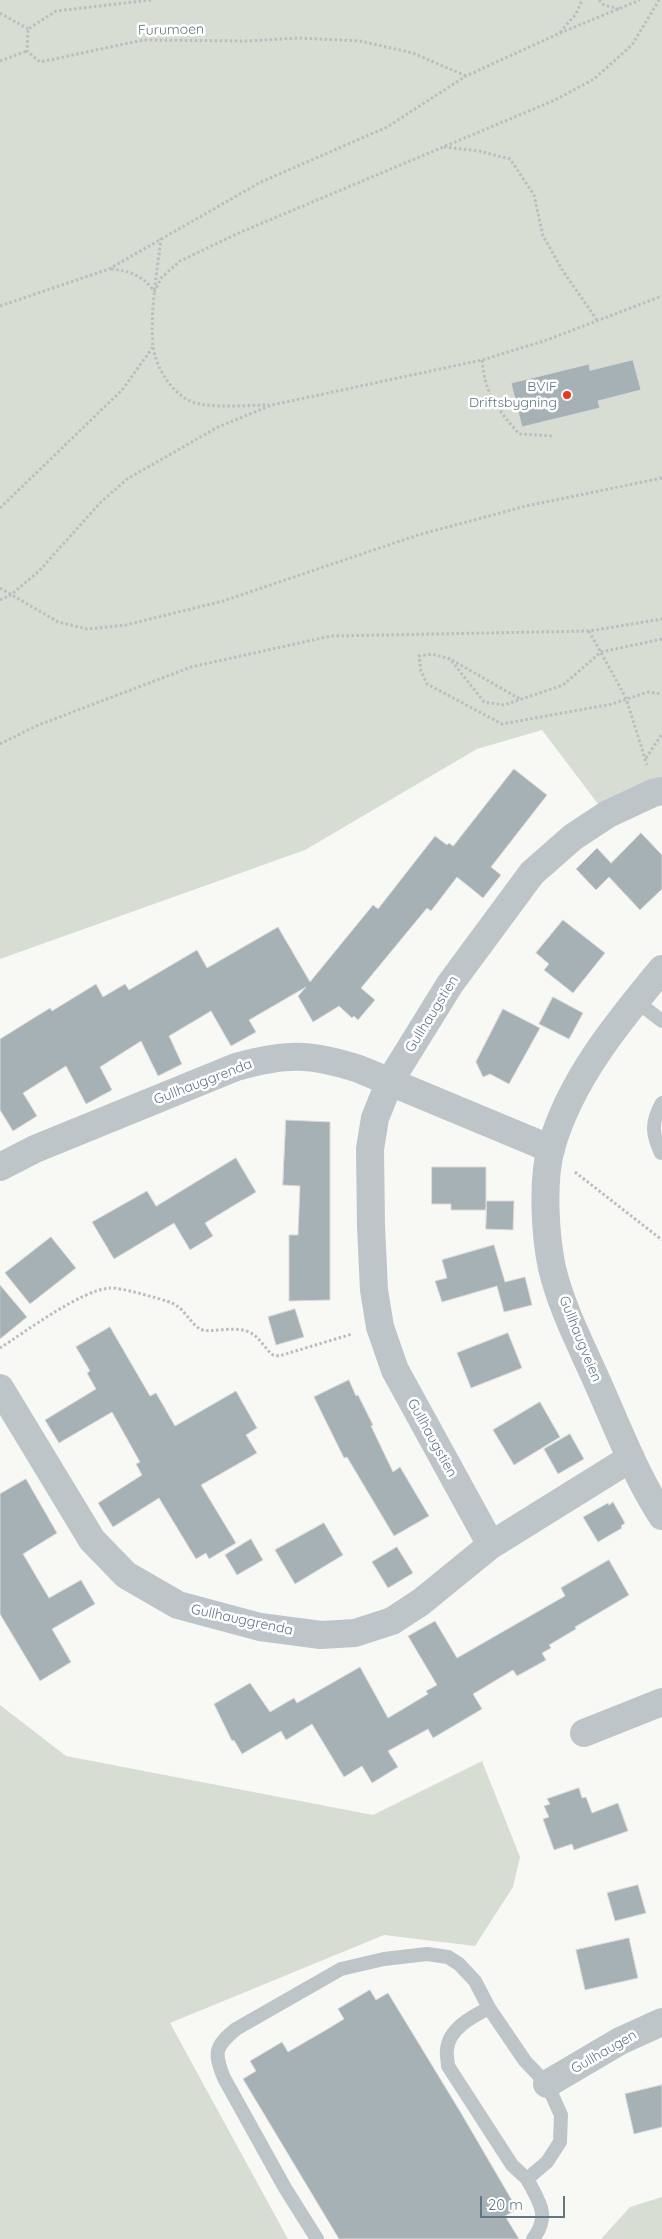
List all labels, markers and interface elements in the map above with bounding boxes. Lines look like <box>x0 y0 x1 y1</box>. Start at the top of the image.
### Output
street label: Furumoen <box>138 21 204 39</box>
place label: BVIF Driftsbygning <box>469 379 557 412</box>
marker: BVIF Driftsbygning <box>561 389 573 401</box>
street label: Gullhaugstien <box>402 973 462 1055</box>
street label: Gullhauggrenda <box>152 1056 254 1108</box>
street label: Gullhaugveien <box>555 1294 605 1384</box>
street label: Gullhaugstien <box>404 1396 460 1480</box>
street label: Gullhauggrenda <box>189 1601 295 1639</box>
street label: Gullhaugen <box>568 2027 640 2077</box>
scale bar <box>482 2186 567 2218</box>
text: 20 m <box>488 2195 523 2214</box>

